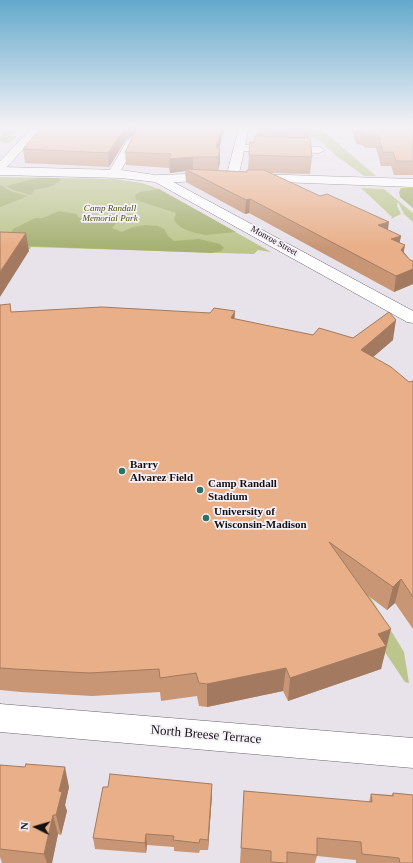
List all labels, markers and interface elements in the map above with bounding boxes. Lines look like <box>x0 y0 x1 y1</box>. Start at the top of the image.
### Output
park label: Camp Randall Memorial Park <box>82 204 138 225</box>
street label: Monroe Street <box>249 224 299 258</box>
place label: Barry Alvarez Field <box>130 458 193 484</box>
marker: Barry Alvarez Field <box>117 466 127 476</box>
place label: Camp Randall Stadium <box>208 477 277 503</box>
marker: Camp Randall Stadium <box>195 485 205 495</box>
place label: University of Wisconsin-Madison <box>214 505 307 531</box>
marker: University of Wisconsin-Madison <box>201 513 211 523</box>
street label: North Breese Terrace <box>150 722 262 748</box>
north arrow <box>16 807 56 847</box>
text: N <box>18 821 30 830</box>

